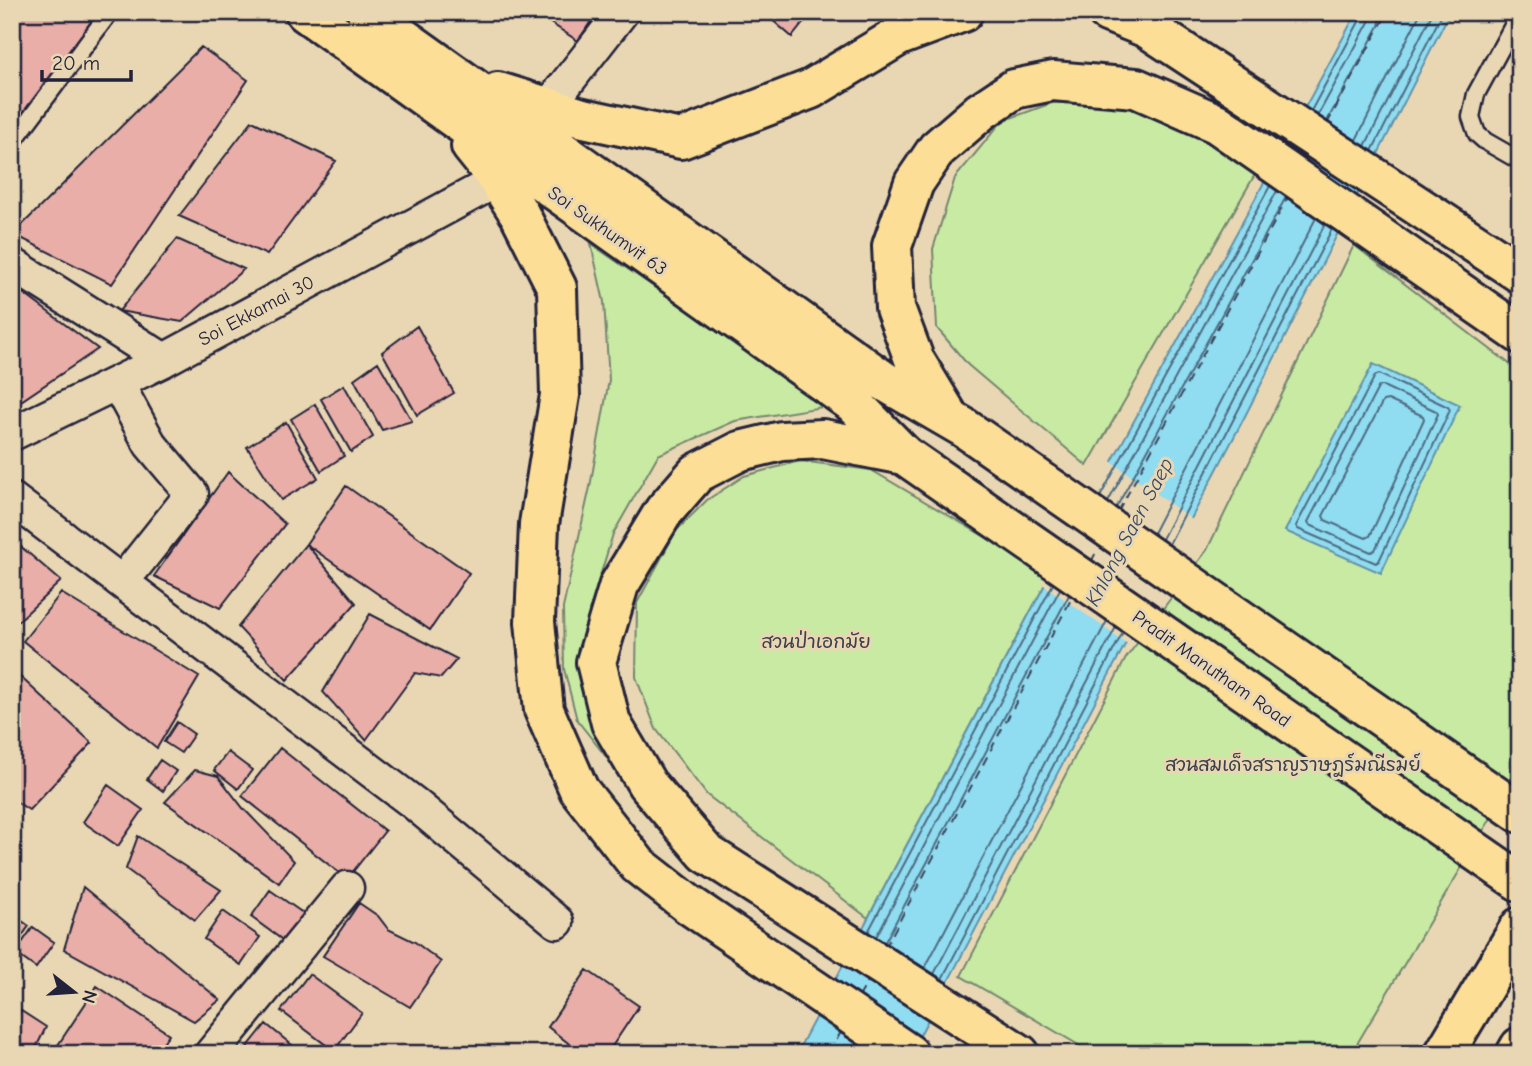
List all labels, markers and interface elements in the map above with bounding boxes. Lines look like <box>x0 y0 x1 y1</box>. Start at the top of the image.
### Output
scale bar <box>42 38 131 82</box>
text: 20 m <box>52 51 100 75</box>
street label: Soi Sukhumvit 63 <box>544 182 671 280</box>
street label: Soi Ekkamai 30 <box>195 271 318 351</box>
water label: Khlong Saen Saep <box>1080 454 1178 610</box>
street label: Pradit Manutham Road <box>1128 606 1295 732</box>
park label: สวนป่าเอกมัย <box>761 630 871 653</box>
park label: สวนสมเด็จสราญราษฎร์มณีรมย์ <box>1165 752 1421 777</box>
north arrow <box>38 958 108 1028</box>
text: N <box>77 988 102 1006</box>

